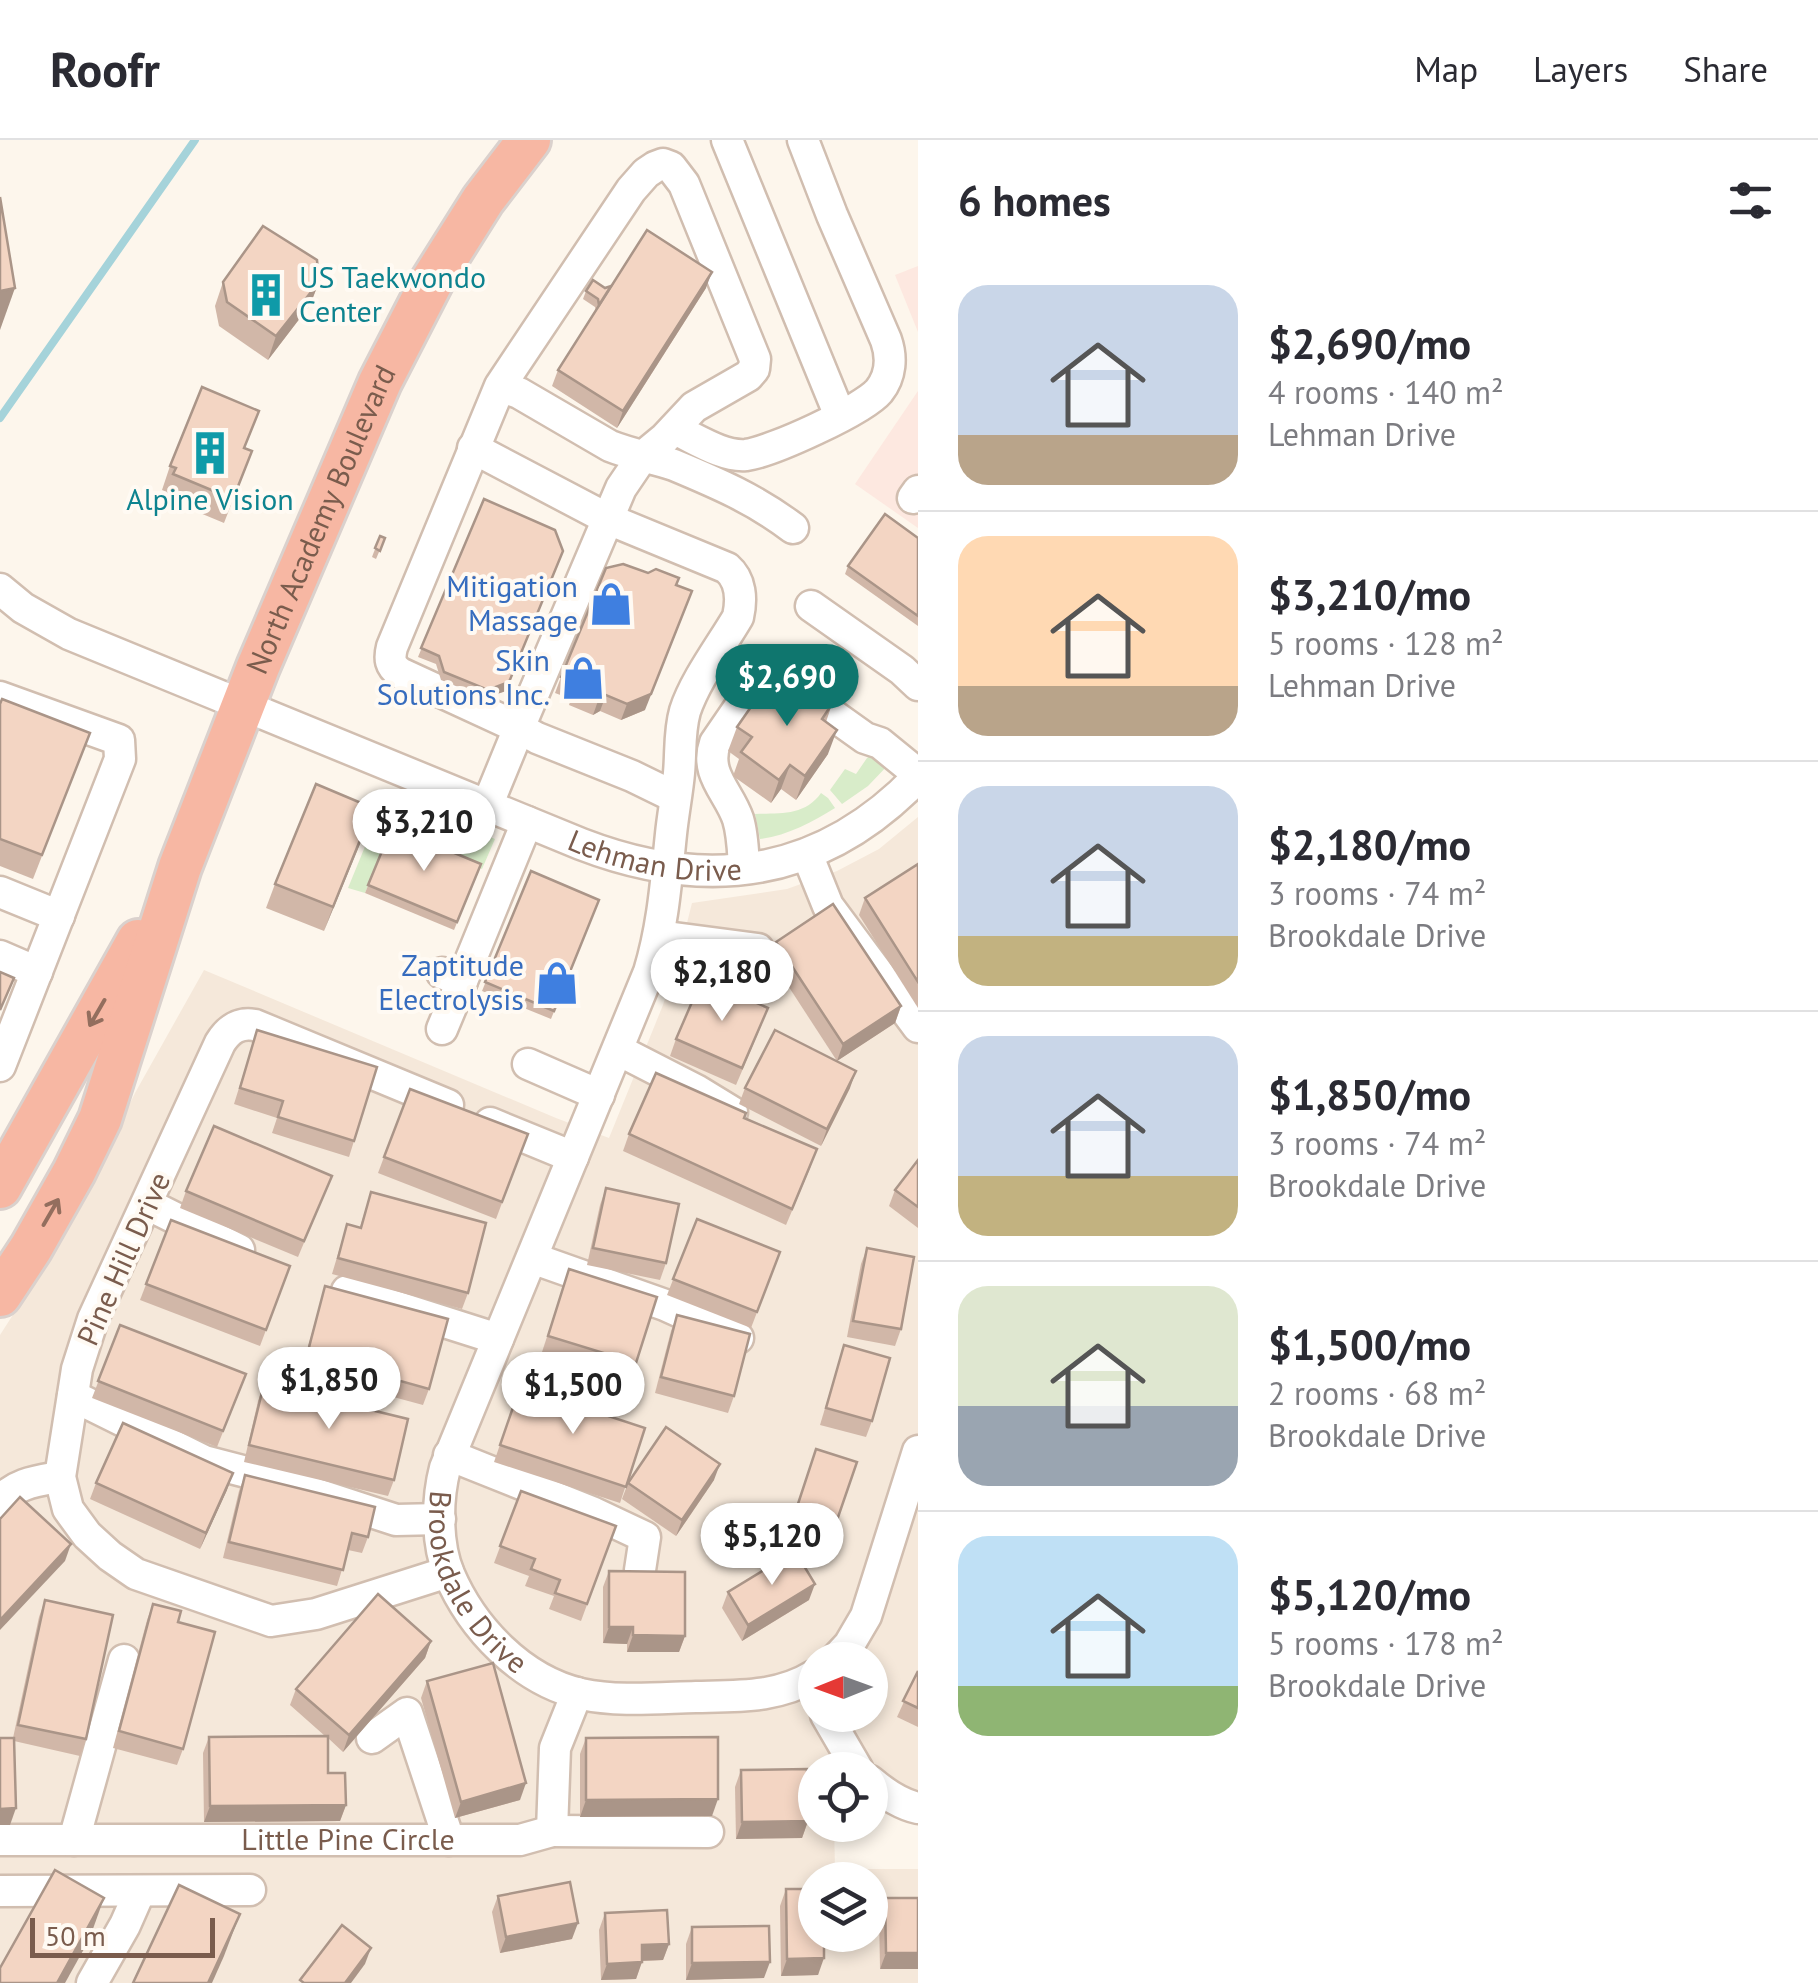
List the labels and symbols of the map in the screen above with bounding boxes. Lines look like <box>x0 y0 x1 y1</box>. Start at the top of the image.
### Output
place label: US Taekwondo Center <box>299 257 486 330</box>
building icon: US Taekwondo Center <box>242 271 290 319</box>
street label: North Academy Boulevard <box>236 358 403 679</box>
building icon: Alpine Vision <box>186 429 234 477</box>
place label: Alpine Vision <box>126 479 294 518</box>
place label: Mitigation Massage <box>446 566 578 639</box>
shop icon: Mitigation Massage <box>587 580 635 628</box>
place label: Skin Solutions Inc. <box>377 640 550 713</box>
pin: $2,690 <box>706 644 868 729</box>
shop icon: Skin Solutions Inc. <box>559 654 607 702</box>
pin: $3,210 <box>343 789 505 874</box>
street label: Lehman Drive <box>563 820 743 889</box>
pin: $2,180 <box>641 939 803 1024</box>
place label: Zaptitude Electrolysis <box>378 945 524 1018</box>
shop icon: Zaptitude Electrolysis <box>533 959 581 1007</box>
one-way arrow <box>87 998 107 1026</box>
street label: Pine Hill Drive <box>67 1166 178 1351</box>
one-way arrow <box>42 1198 62 1227</box>
pin: $1,850 <box>248 1347 410 1432</box>
pin: $1,500 <box>492 1352 654 1437</box>
street label: Brookdale Drive <box>421 1489 536 1681</box>
pin: $5,120 <box>691 1503 853 1588</box>
north arrow <box>798 1642 888 1732</box>
street label: Little Pine Circle <box>241 1819 455 1858</box>
scale bar <box>30 1913 215 1958</box>

